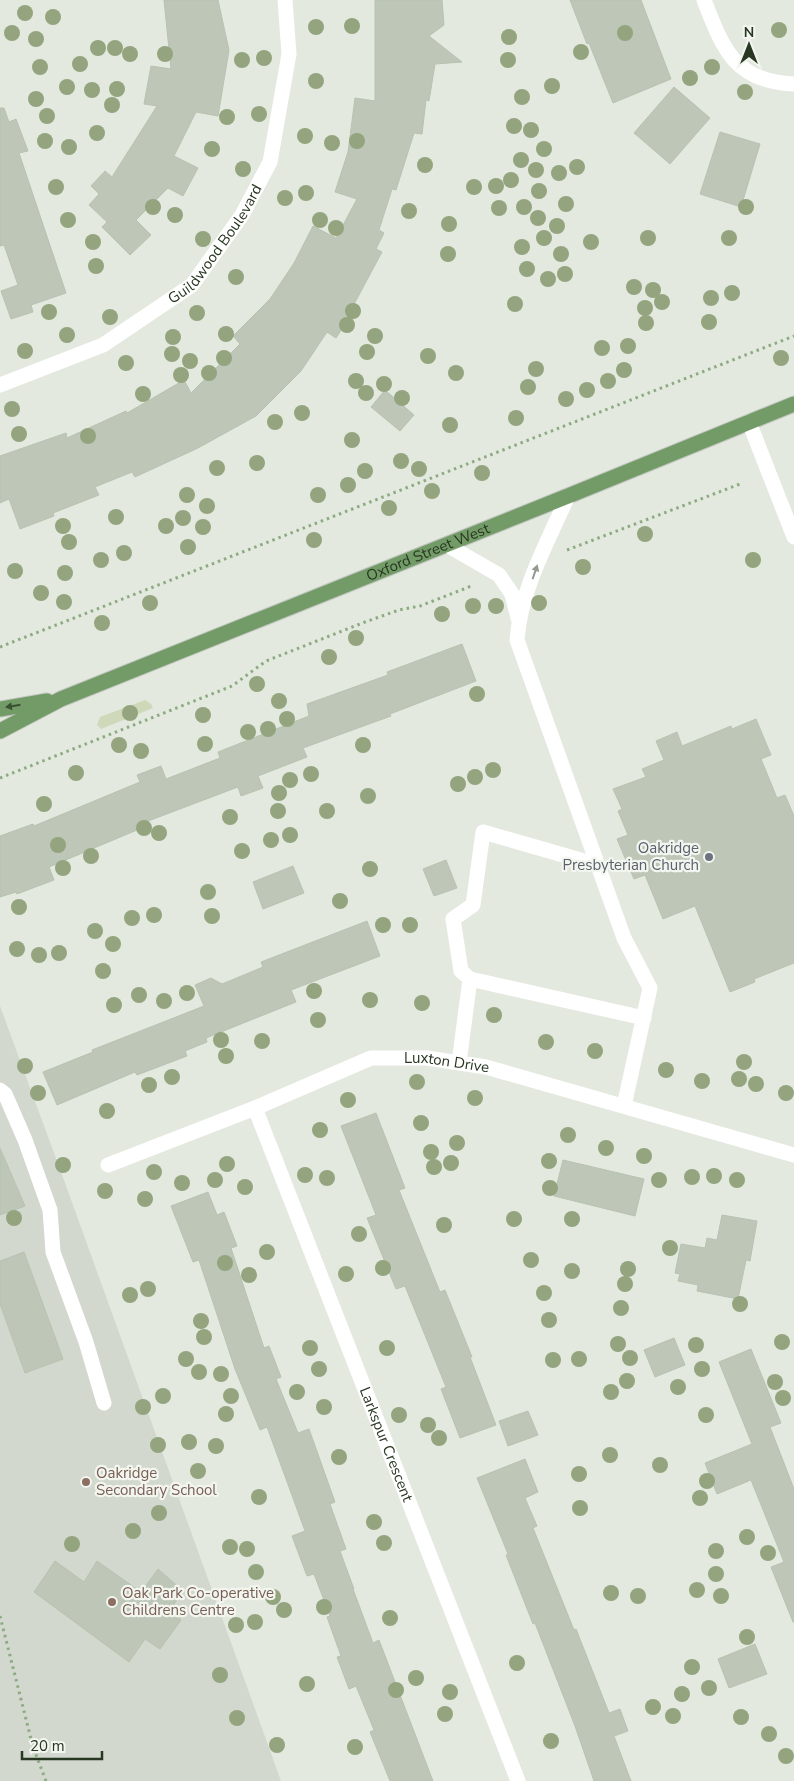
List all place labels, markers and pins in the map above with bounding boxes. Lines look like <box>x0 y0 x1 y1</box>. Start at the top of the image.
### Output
place label: Oakridge Presbyterian Church <box>563 838 699 875</box>
marker: Oakridge Presbyterian Church <box>703 851 715 863</box>
place label: Oakridge Secondary School <box>96 1463 217 1500</box>
marker: Oakridge Secondary School <box>80 1476 92 1488</box>
place label: Oak Park Co-operative Childrens Centre <box>122 1583 274 1620</box>
marker: Oak Park Co-operative Childrens Centre <box>106 1596 118 1608</box>

